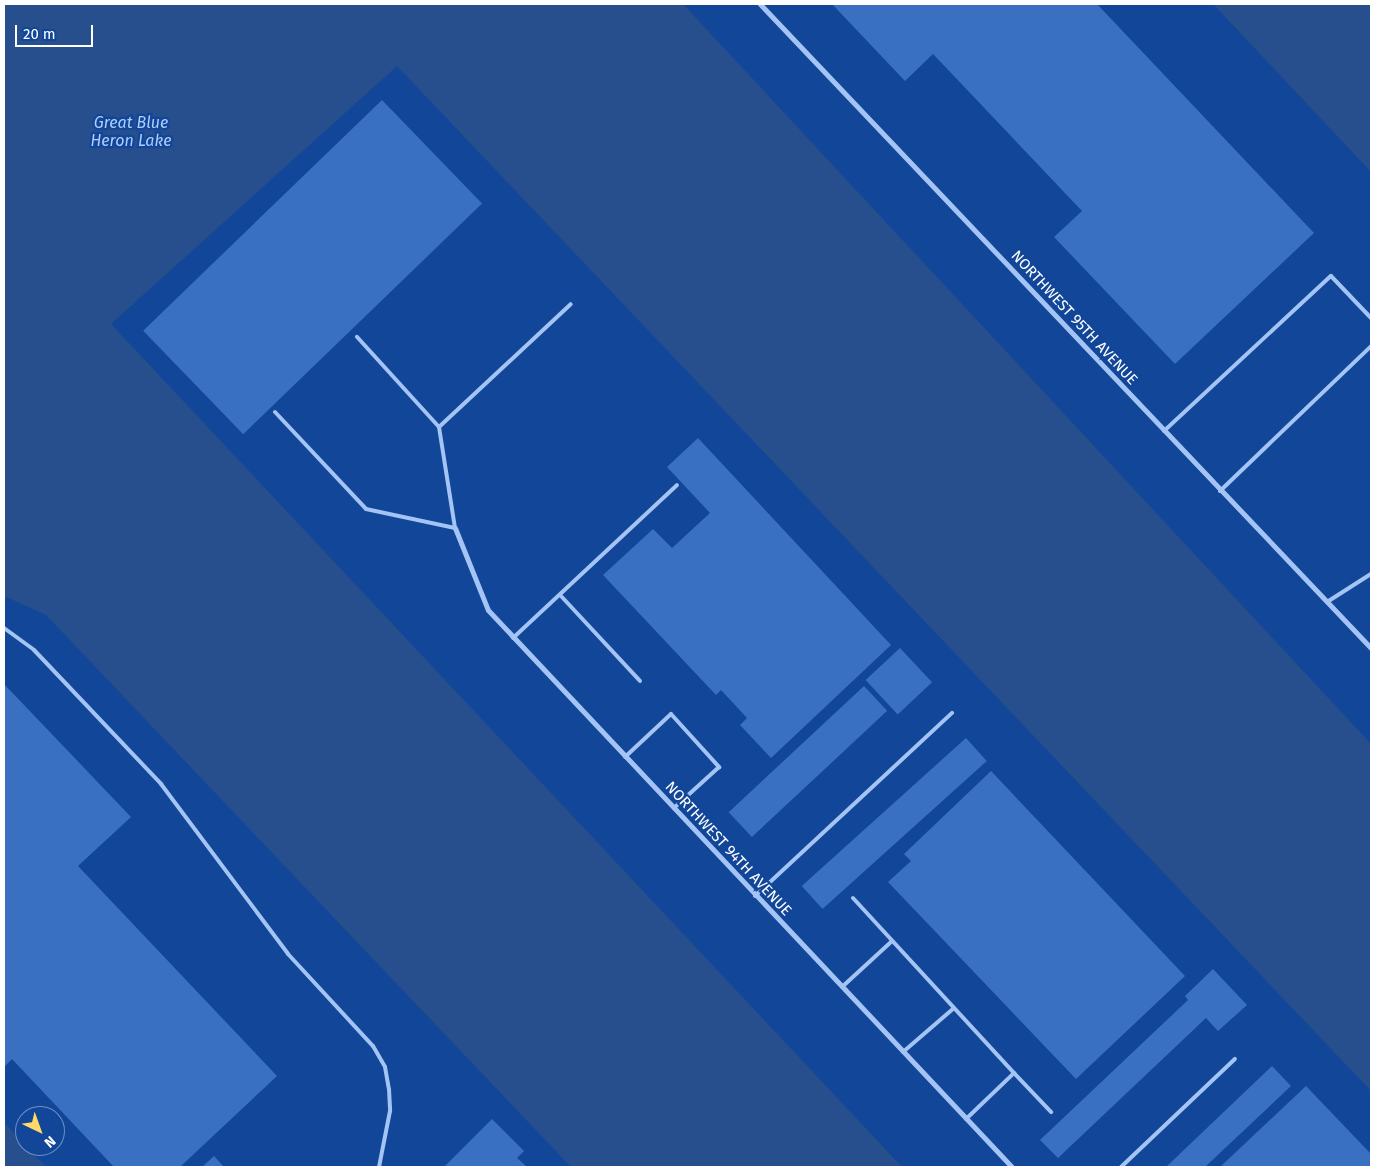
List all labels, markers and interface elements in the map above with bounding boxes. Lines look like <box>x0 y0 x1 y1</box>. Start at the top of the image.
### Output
scale bar <box>18 15 95 47</box>
text: 20 m <box>23 25 56 43</box>
water label: Great Blue Heron Lake <box>91 113 171 151</box>
street label: NORTHWEST 95TH AVENUE <box>1007 247 1141 389</box>
street label: NORTHWEST 94TH AVENUE <box>661 778 795 920</box>
north arrow <box>15 1106 65 1156</box>
text: N <box>41 1132 59 1151</box>

